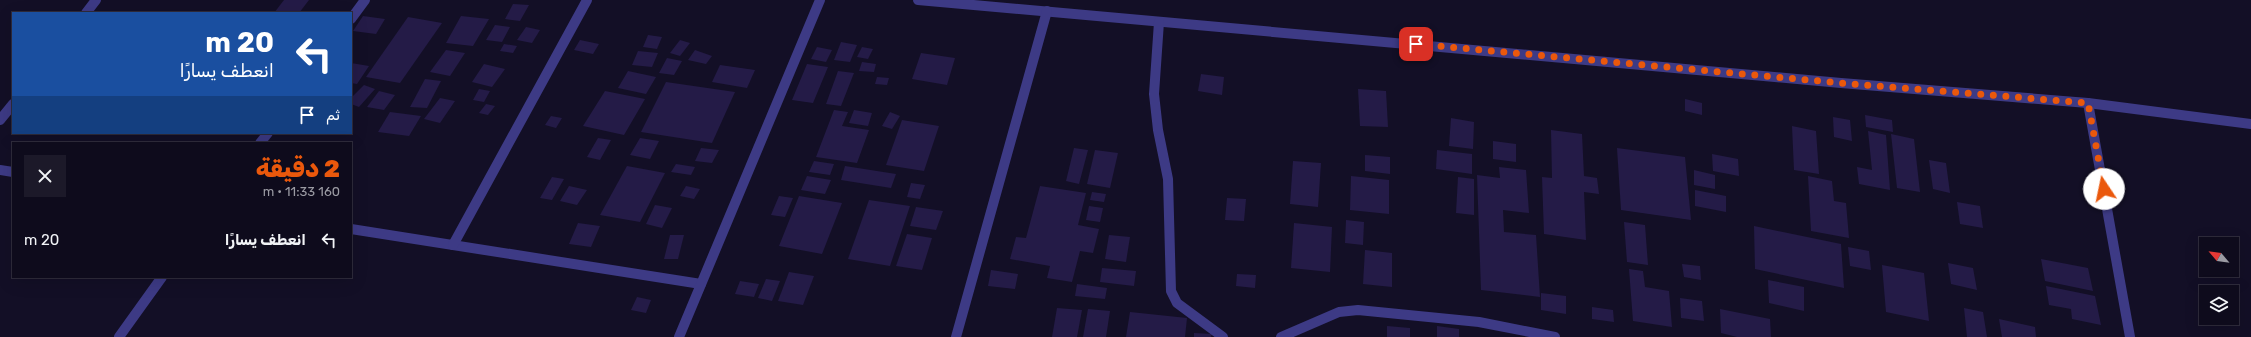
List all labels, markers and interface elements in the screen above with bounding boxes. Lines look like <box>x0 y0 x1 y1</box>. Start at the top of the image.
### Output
text: 20 m <box>205 26 274 59</box>
pin <box>1399 27 1433 61</box>
icon: left <box>288 28 340 80</box>
icon: arrive <box>1405 33 1427 55</box>
text: انعطف يسارًا <box>180 60 274 82</box>
icon: arrive <box>296 104 318 126</box>
text: ثم <box>326 106 340 124</box>
button: close <box>24 155 66 197</box>
text: 2 دقيقة <box>256 155 340 183</box>
position arrow <box>2083 168 2125 210</box>
text: 160 m · 11:33 <box>263 184 340 199</box>
icon: left <box>318 229 340 251</box>
text: 20 m <box>24 231 59 249</box>
text: انعطف يسارًا <box>225 231 306 249</box>
north arrow <box>2199 237 2239 277</box>
map controls <box>2199 237 2239 325</box>
button: layers <box>2199 285 2239 325</box>

